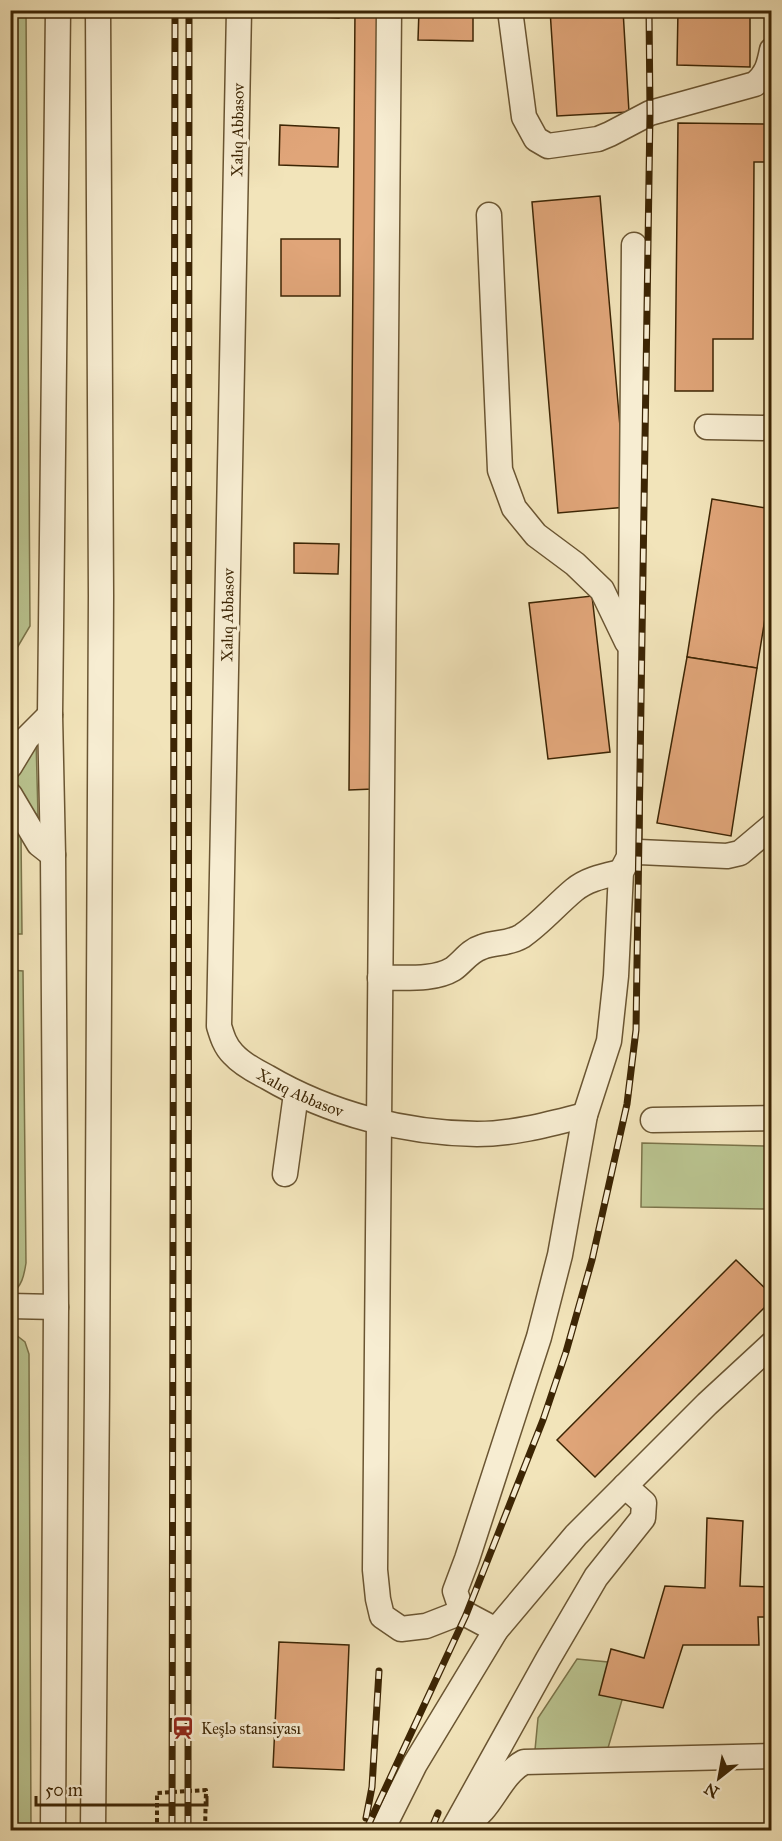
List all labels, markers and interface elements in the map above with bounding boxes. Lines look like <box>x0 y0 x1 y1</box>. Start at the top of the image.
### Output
street label: Xalıq Abbasov <box>227 82 249 177</box>
street label: Xalıq Abbasov <box>217 567 239 662</box>
street label: Xalıq Abbasov <box>254 1065 347 1121</box>
station icon: Keşlə stansiyası <box>170 1715 196 1741</box>
place label: Keşlə stansiyası <box>201 1719 301 1738</box>
north arrow <box>689 1748 749 1808</box>
scale bar <box>36 1769 207 1807</box>
text: 50 m <box>45 1779 83 1801</box>
text: N <box>700 1779 722 1802</box>

